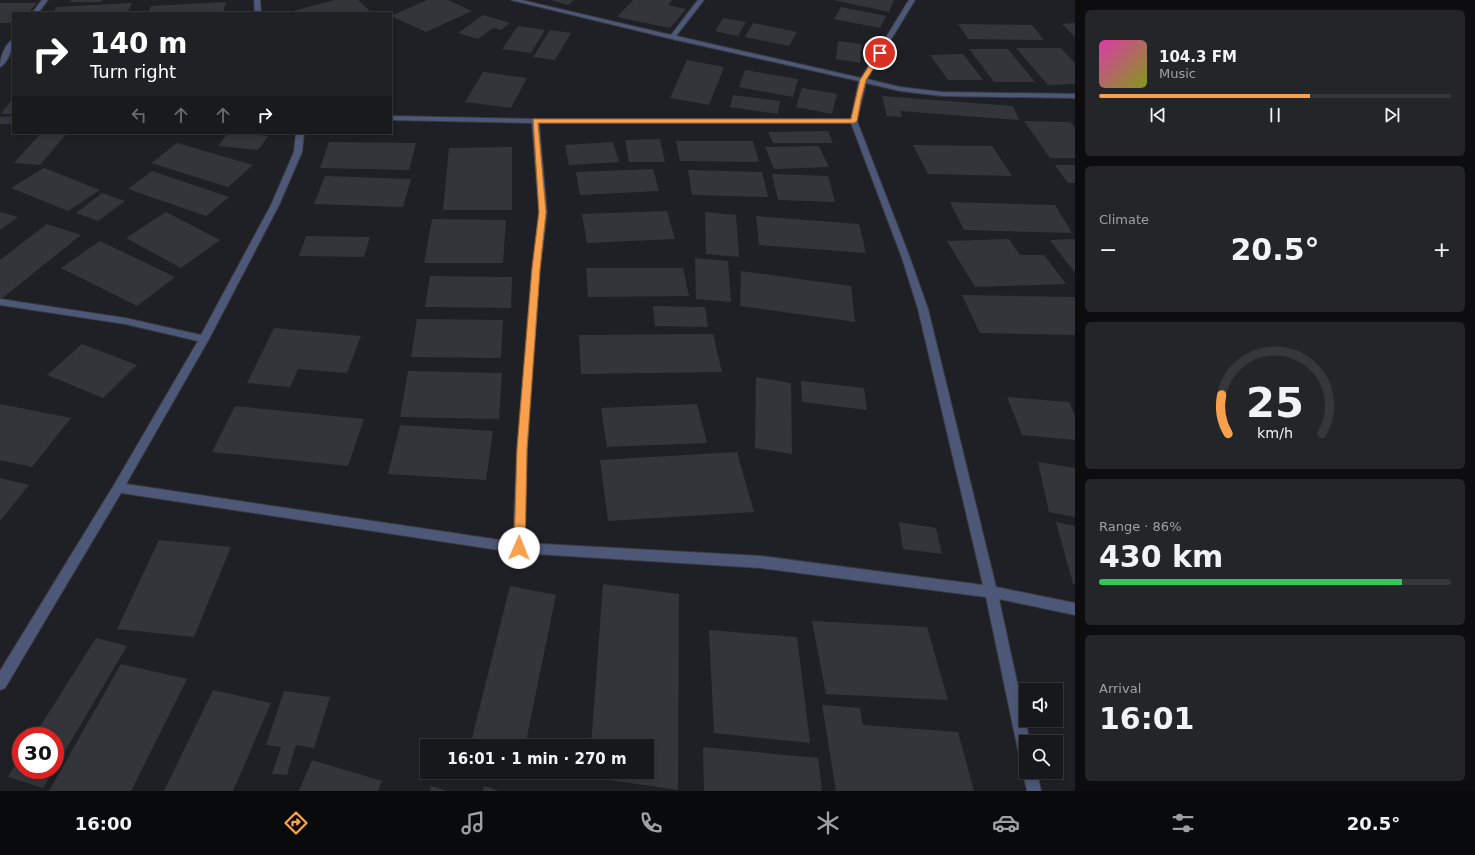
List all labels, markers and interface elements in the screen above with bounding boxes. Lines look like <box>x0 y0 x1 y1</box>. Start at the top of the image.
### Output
text: 140 m <box>90 27 187 60</box>
icon: right <box>24 28 76 80</box>
pin <box>863 36 897 70</box>
icon: arrive <box>869 42 891 64</box>
text: 104.3 FM <box>1159 48 1237 66</box>
text: Turn right <box>90 61 176 82</box>
text: Music <box>1159 66 1196 81</box>
icon: left <box>128 104 150 126</box>
icon: ahead <box>170 104 192 126</box>
icon: ahead <box>212 104 234 126</box>
icon: right <box>254 104 276 126</box>
icon: previous <box>1147 104 1169 126</box>
icon: pause <box>1264 104 1286 126</box>
icon: next <box>1381 104 1403 126</box>
text: Climate <box>1099 212 1149 227</box>
text: 20.5° <box>1230 232 1320 267</box>
text: − <box>1099 237 1117 262</box>
text: + <box>1433 237 1451 262</box>
text: 25 <box>1246 377 1304 426</box>
text: km/h <box>1257 424 1293 440</box>
text: Range · 86% <box>1099 519 1182 534</box>
position arrow <box>498 527 540 569</box>
text: 430 km <box>1099 539 1223 574</box>
text: Arrival <box>1099 681 1141 696</box>
map controls <box>1019 683 1063 779</box>
button: sound <box>1019 683 1063 727</box>
text: 16:01 <box>1099 701 1195 736</box>
speed limit sign: 30 <box>12 727 64 779</box>
button: search <box>1019 735 1063 779</box>
text: 16:01 · 1 min · 270 m <box>447 750 627 768</box>
icon: directions <box>282 809 310 837</box>
icon: music <box>459 809 487 837</box>
icon: phone <box>637 809 665 837</box>
icon: climate <box>814 809 842 837</box>
icon: car <box>992 809 1020 837</box>
icon: filters <box>1169 809 1197 837</box>
text: 16:00 <box>75 813 132 834</box>
text: 20.5° <box>1347 813 1400 834</box>

